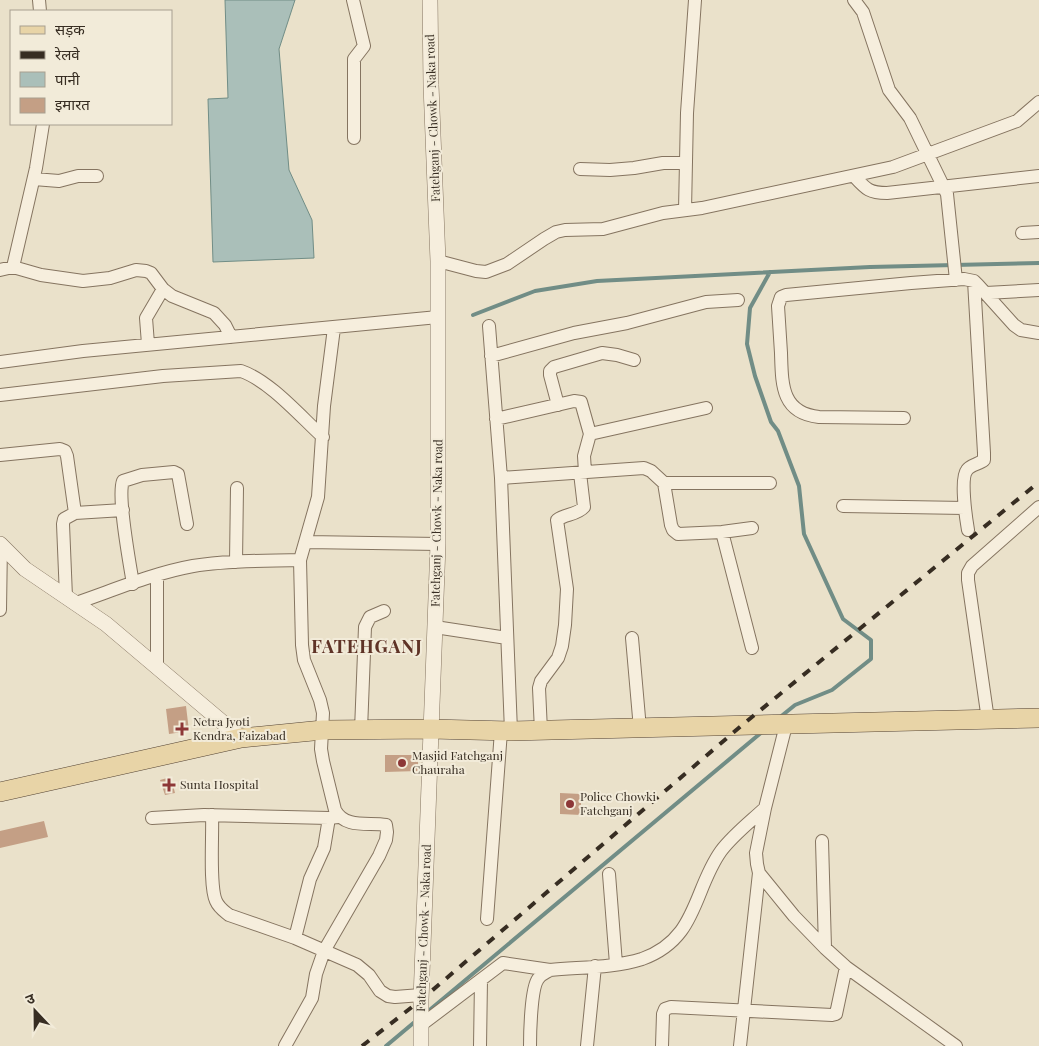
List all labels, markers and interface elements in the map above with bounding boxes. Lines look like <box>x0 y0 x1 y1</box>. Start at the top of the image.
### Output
legend <box>10 10 172 125</box>
text: सड़क <box>55 19 85 39</box>
street label: Fatehganj - Chowk - Naka road <box>421 34 443 202</box>
text: रेलवे <box>54 44 80 64</box>
text: पानी <box>55 69 81 89</box>
text: इमारत <box>55 94 90 114</box>
street label: Fatehganj - Chowk - Naka road <box>427 439 445 607</box>
district label: FATEHGANJ <box>311 634 423 658</box>
place label: Netra Jyoti Kendra, Faizabad <box>193 713 286 743</box>
marker: Netra Jyoti Kendra, Faizabad <box>175 722 189 736</box>
place label: Masjid Fatehganj Chauraha <box>412 747 503 777</box>
marker: Masjid Fatehganj Chauraha <box>396 757 408 769</box>
place label: Sunta Hospital <box>180 776 259 792</box>
marker: Sunta Hospital <box>162 778 176 792</box>
place label: Police Chowki Fatehganj <box>580 788 657 818</box>
marker: Police Chowki Fatehganj <box>564 798 576 810</box>
street label: Fatehganj - Chowk - Naka road <box>412 844 434 1012</box>
north arrow <box>10 986 60 1036</box>
text: उ <box>23 988 38 1009</box>

